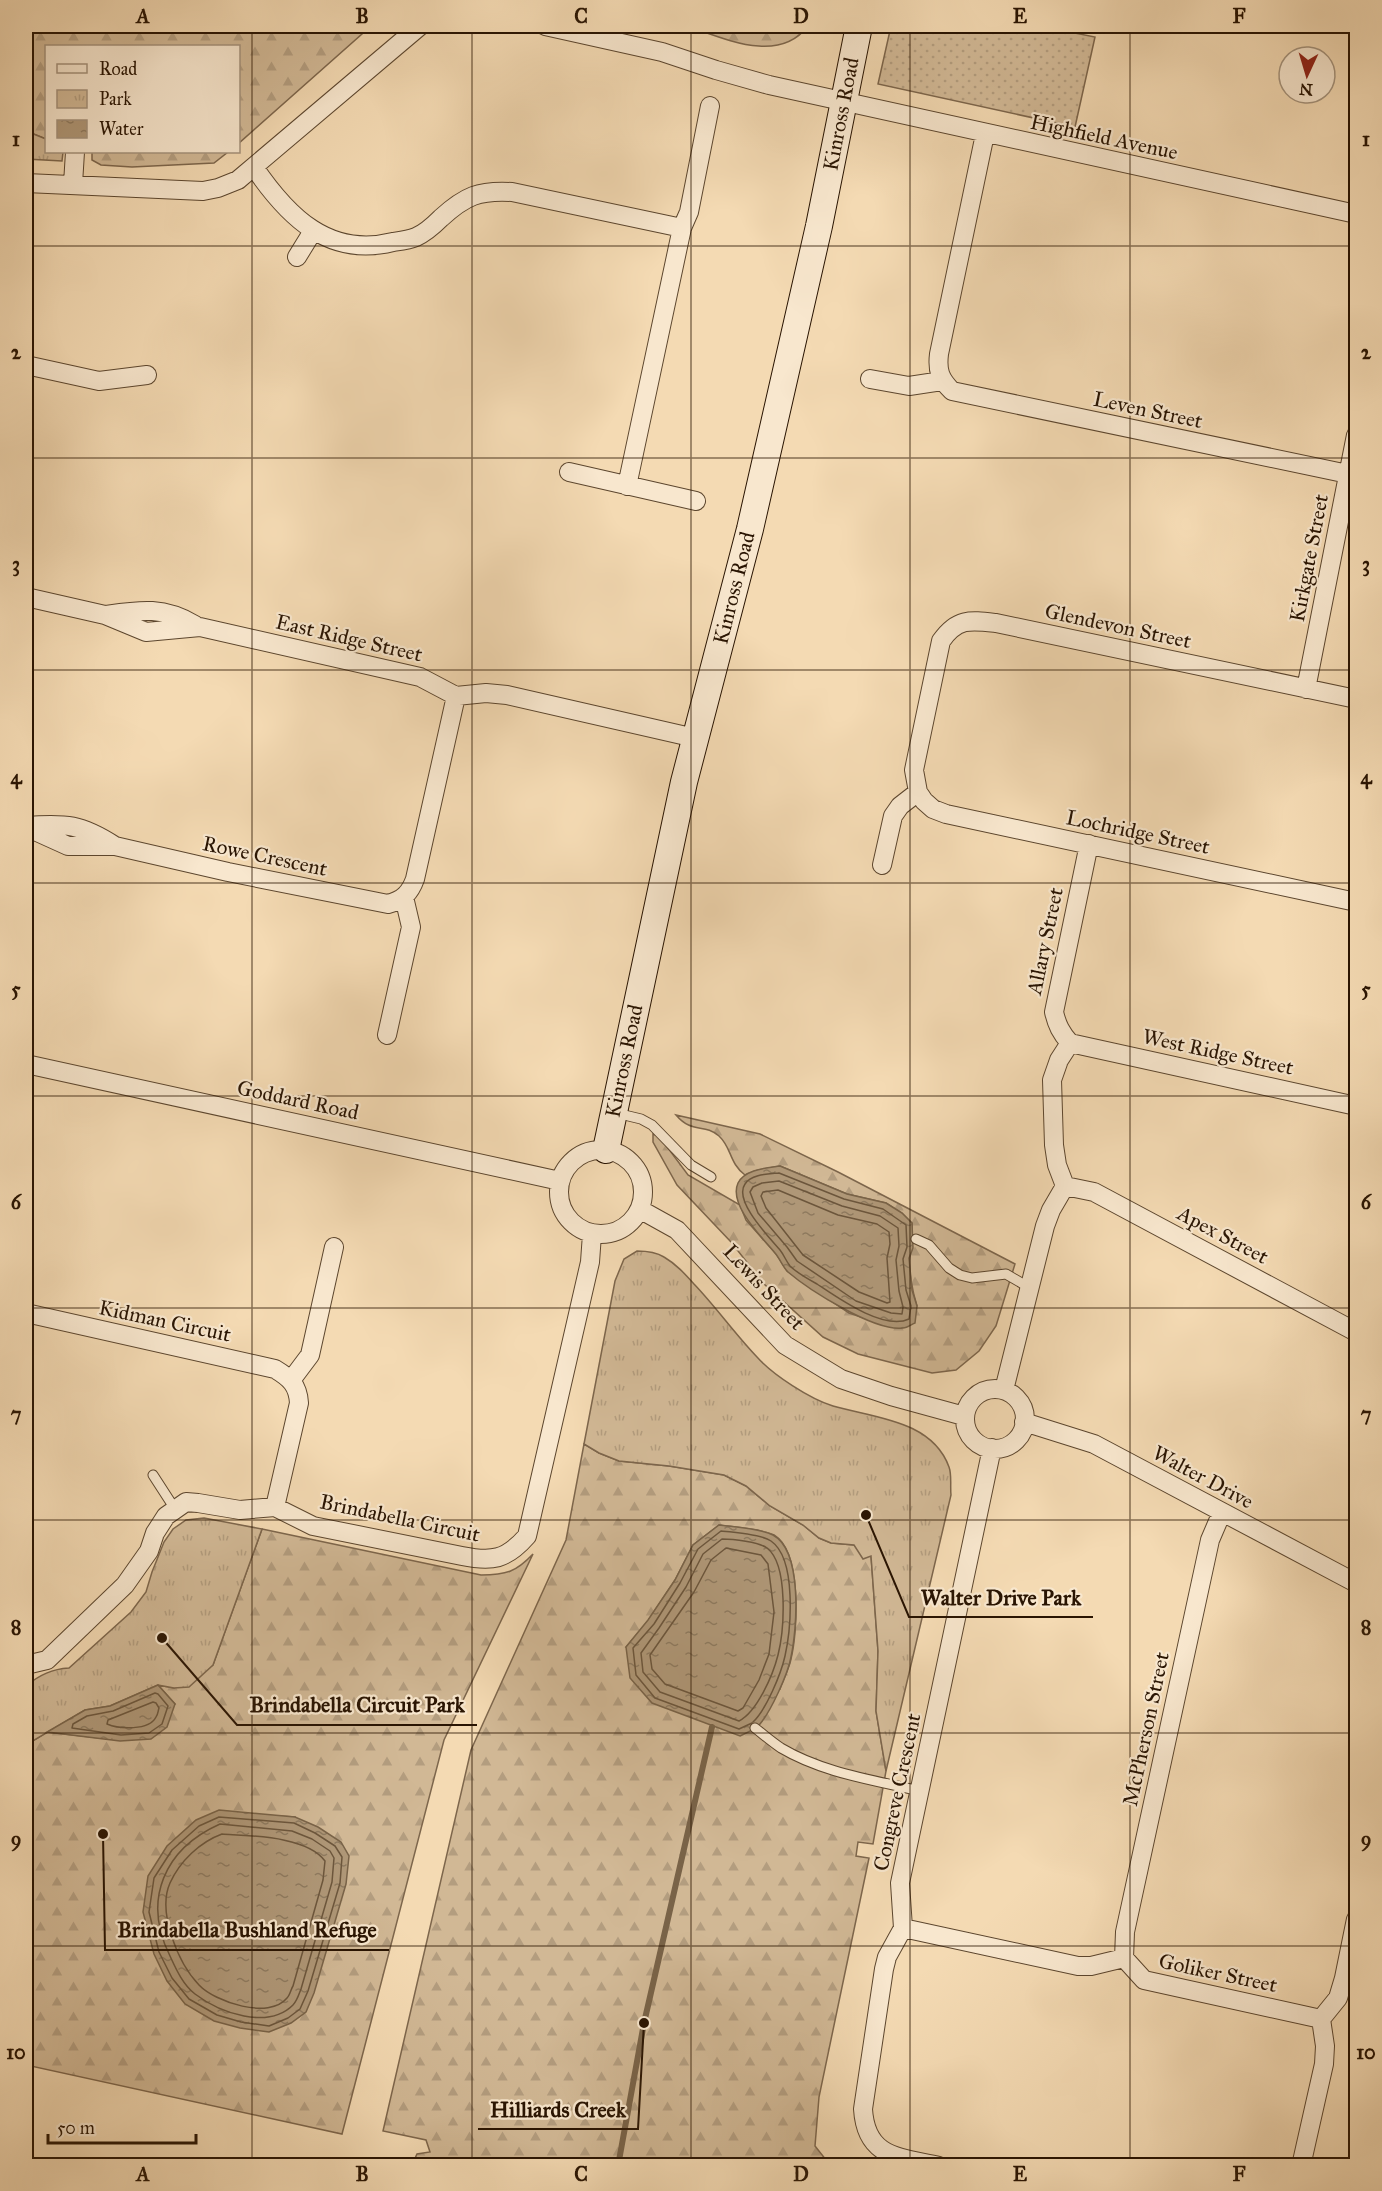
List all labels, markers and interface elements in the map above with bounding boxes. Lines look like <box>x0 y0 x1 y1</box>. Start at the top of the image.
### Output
text: A <box>134 4 150 28</box>
text: B <box>355 4 369 28</box>
text: C <box>574 4 588 28</box>
text: D <box>793 4 809 28</box>
text: E <box>1013 4 1028 28</box>
text: F <box>1232 4 1246 28</box>
legend <box>45 45 240 153</box>
north arrow <box>1277 45 1337 105</box>
street label: Kinross Road <box>817 55 865 173</box>
text: Road <box>99 58 137 80</box>
text: N <box>1298 79 1313 99</box>
text: Park <box>99 88 132 110</box>
street label: Highfield Avenue <box>1028 109 1180 165</box>
text: Water <box>99 118 144 140</box>
text: 1 <box>12 127 20 151</box>
text: 1 <box>1362 127 1370 151</box>
text: 2 <box>11 340 22 364</box>
text: 2 <box>1361 340 1372 364</box>
street label: Leven Street <box>1091 386 1205 434</box>
street label: Kirkgate Street <box>1284 491 1334 624</box>
street label: Kinross Road <box>707 529 761 647</box>
text: 3 <box>12 552 20 577</box>
text: 3 <box>1362 552 1370 577</box>
street label: Glendevon Street <box>1042 598 1194 654</box>
street label: East Ridge Street <box>273 608 425 668</box>
text: 4 <box>10 765 22 790</box>
text: 4 <box>1360 765 1372 790</box>
street label: Lochridge Street <box>1064 804 1213 860</box>
street label: Rowe Crescent <box>200 830 330 882</box>
street label: Allary Street <box>1021 885 1069 998</box>
text: 5 <box>11 977 21 1001</box>
text: 5 <box>1361 977 1371 1001</box>
street label: Kinross Road <box>599 1002 649 1120</box>
street label: West Ridge Street <box>1140 1023 1296 1081</box>
street label: Goddard Road <box>235 1074 362 1126</box>
text: 6 <box>11 1190 23 1214</box>
text: 6 <box>1361 1190 1373 1214</box>
street label: Apex Street <box>1172 1200 1273 1270</box>
street label: Lewis Street <box>718 1239 811 1336</box>
street label: Kidman Circuit <box>96 1294 234 1348</box>
text: 7 <box>11 1402 22 1426</box>
text: 7 <box>1361 1402 1372 1426</box>
street label: Walter Drive <box>1148 1440 1258 1515</box>
street label: Brindabella Circuit <box>318 1488 483 1548</box>
callout: Walter Drive Park <box>909 1577 1093 1617</box>
text: Walter Drive Park <box>921 1584 1082 1611</box>
text: 8 <box>11 1615 21 1639</box>
text: 8 <box>1361 1615 1371 1639</box>
street label: McPherson Street <box>1117 1649 1175 1808</box>
callout: Brindabella Circuit Park <box>237 1685 477 1725</box>
text: Brindabella Circuit Park <box>249 1691 465 1718</box>
street label: Congreve Crescent <box>868 1710 927 1873</box>
text: 9 <box>11 1827 21 1852</box>
text: 9 <box>1361 1827 1371 1852</box>
callout: Brindabella Bushland Refuge <box>105 1910 389 1950</box>
text: Brindabella Bushland Refuge <box>117 1916 377 1943</box>
street label: Goliker Street <box>1156 1948 1280 1998</box>
text: 10 <box>6 2040 26 2064</box>
text: 10 <box>1356 2040 1376 2064</box>
callout: Hilliards Creek <box>478 2089 638 2129</box>
text: Hilliards Creek <box>490 2096 627 2123</box>
scale bar <box>48 2107 196 2145</box>
text: 50 m <box>57 2117 95 2139</box>
text: A <box>134 2162 150 2186</box>
text: B <box>355 2162 369 2186</box>
text: C <box>574 2162 588 2186</box>
text: D <box>793 2162 809 2186</box>
text: E <box>1013 2162 1028 2186</box>
text: F <box>1232 2162 1246 2186</box>

